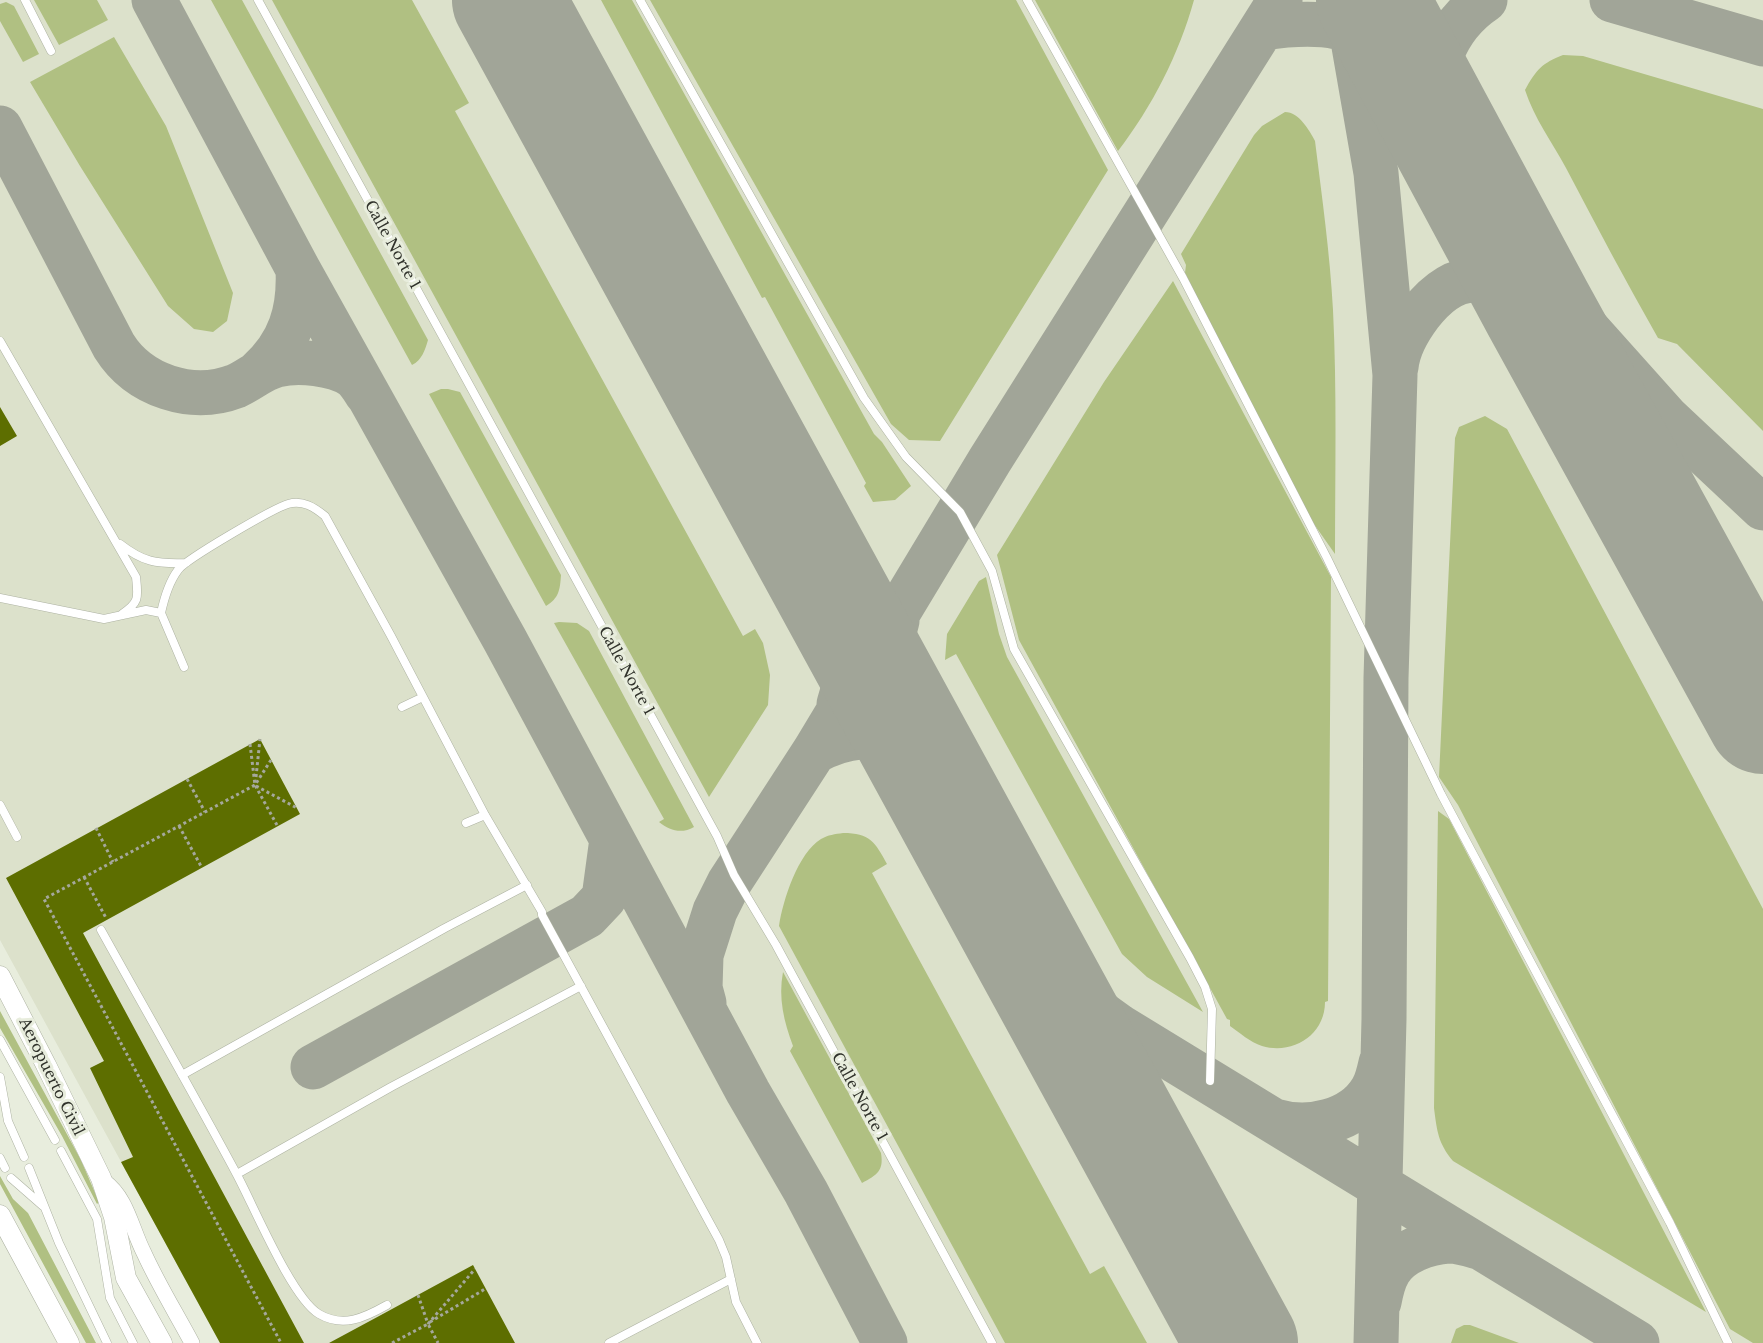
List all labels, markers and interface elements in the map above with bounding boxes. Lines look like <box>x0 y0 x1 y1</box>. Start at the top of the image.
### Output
street label: Calle Norte 1 <box>360 198 424 292</box>
street label: Calle Norte 1 <box>594 624 658 718</box>
street label: Aeropuerto Civil <box>15 1015 87 1139</box>
street label: Calle Norte 1 <box>827 1050 891 1144</box>

